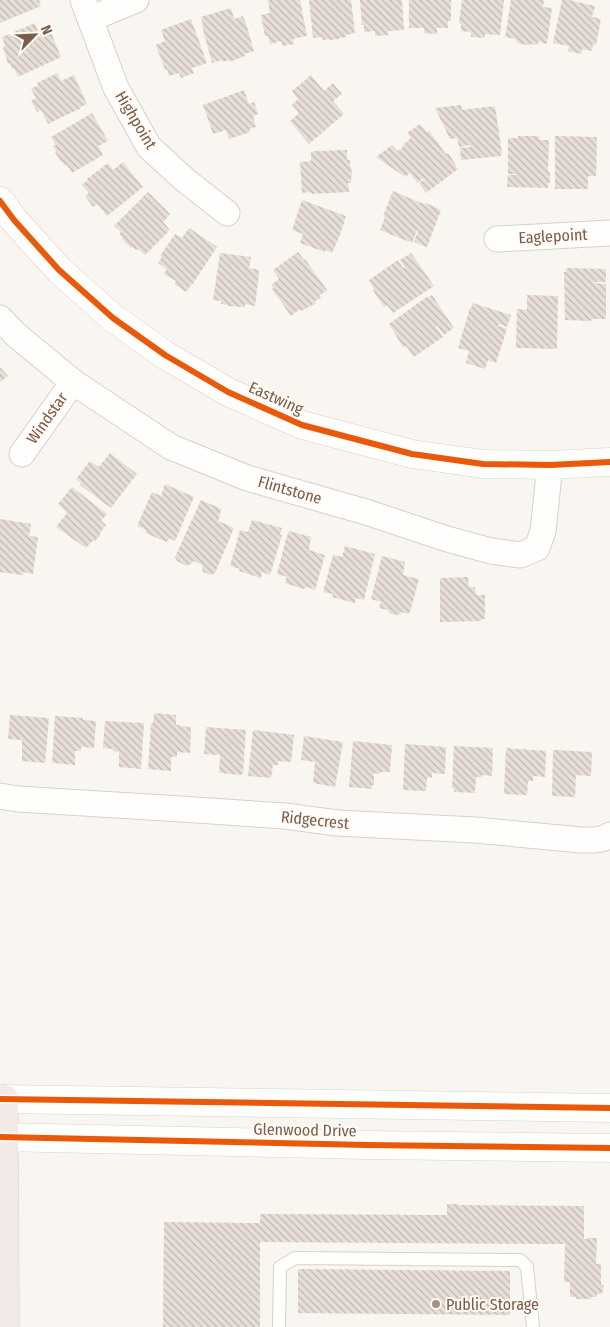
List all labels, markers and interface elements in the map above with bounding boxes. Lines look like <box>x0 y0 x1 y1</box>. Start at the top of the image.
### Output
north arrow <box>10 10 60 60</box>
text: N <box>37 23 56 37</box>
street label: Highpoint <box>111 88 161 153</box>
street label: Eaglepoint <box>518 225 589 247</box>
street label: Eastwing <box>246 378 307 419</box>
street label: Windstar <box>22 388 72 447</box>
street label: Flintstone <box>256 472 324 508</box>
street label: Ridgecrest <box>280 807 351 833</box>
street label: Glenwood Drive <box>253 1120 357 1140</box>
place label: Public Storage <box>446 1295 539 1314</box>
marker: Public Storage <box>430 1298 442 1310</box>

